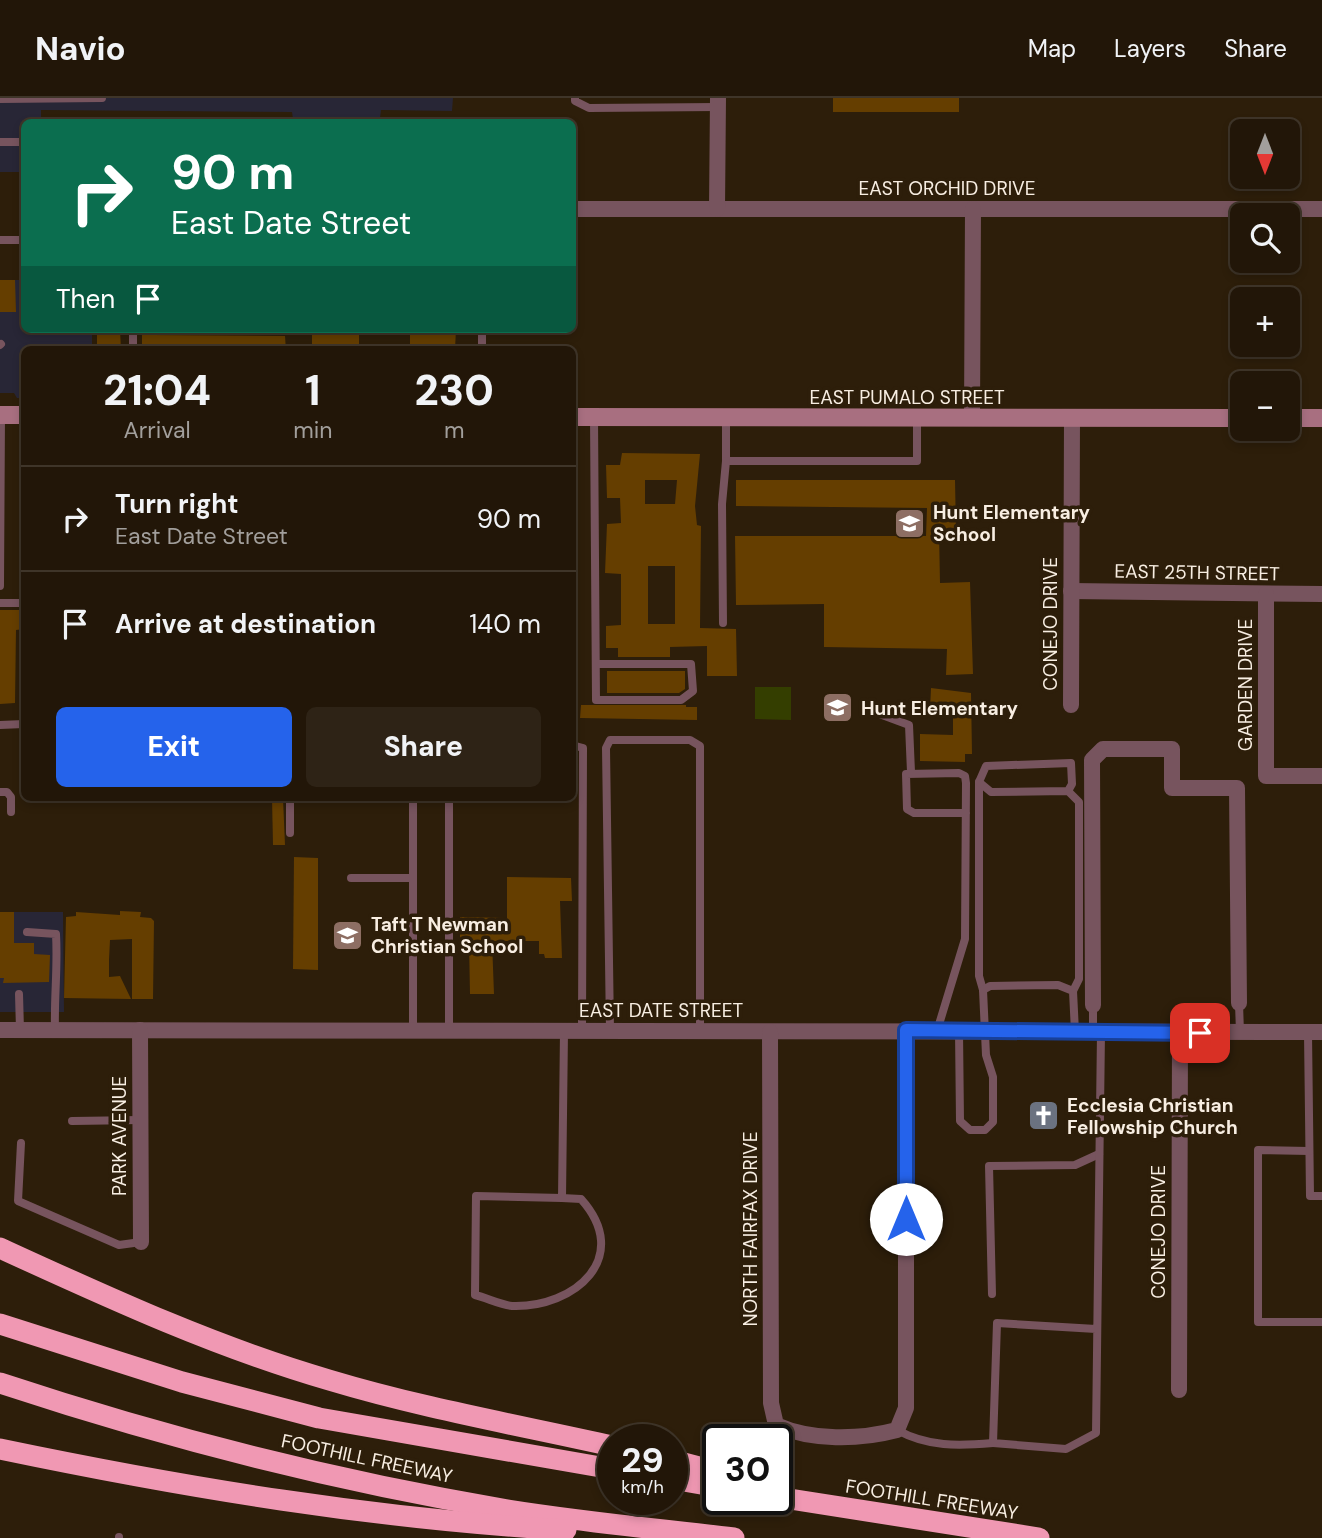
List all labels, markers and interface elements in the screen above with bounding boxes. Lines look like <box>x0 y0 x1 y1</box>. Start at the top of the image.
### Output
text: Navio <box>35 27 126 70</box>
text: Map <box>1028 33 1076 64</box>
text: Layers <box>1114 33 1186 64</box>
text: Share <box>1224 33 1287 64</box>
north arrow <box>1230 119 1300 189</box>
map controls <box>1230 119 1300 441</box>
text: 90 m <box>171 140 294 204</box>
icon: right <box>56 147 147 238</box>
street label: EAST ORCHID DRIVE <box>858 176 1036 201</box>
text: East Date Street <box>171 202 411 244</box>
button: search <box>1230 203 1300 273</box>
icon: arrive <box>129 280 167 318</box>
text: Then <box>56 282 115 316</box>
button: + <box>1230 287 1300 357</box>
text: 21:04 <box>103 363 211 418</box>
text: 1 <box>305 363 321 418</box>
text: 230 <box>415 363 494 418</box>
button: − <box>1230 371 1300 441</box>
street label: EAST PUMALO STREET <box>809 385 1005 410</box>
text: Arrival <box>124 415 191 445</box>
text: min <box>293 415 332 445</box>
text: m <box>444 415 464 445</box>
text: Turn right <box>115 487 239 521</box>
icon: right <box>56 500 94 538</box>
place label: Hunt Elementary School <box>933 500 1090 547</box>
text: 90 m <box>477 502 541 536</box>
school or university icon: Hunt Elementary School <box>893 506 927 540</box>
text: East Date Street <box>115 521 288 551</box>
street label: CONEJO DRIVE <box>1038 557 1063 691</box>
street label: EAST 25TH STREET <box>1114 559 1280 586</box>
icon: arrive <box>56 605 94 643</box>
text: Arrive at destination <box>115 607 376 641</box>
text: 140 m <box>469 607 541 641</box>
street label: GARDEN DRIVE <box>1233 619 1258 751</box>
school or university icon: Hunt Elementary <box>821 691 855 725</box>
place label: Hunt Elementary <box>861 696 1018 721</box>
button: Exit <box>56 707 292 787</box>
button: Share <box>306 707 541 787</box>
place label: Taft T Newman Christian School <box>371 912 523 959</box>
school or university icon: Taft T Newman Christian School <box>331 918 365 952</box>
street label: EAST DATE STREET <box>579 998 743 1023</box>
pin <box>1170 1003 1230 1063</box>
icon: arrive <box>1181 1014 1219 1052</box>
street label: PARK AVENUE <box>107 1076 132 1196</box>
place label: Ecclesia Christian Fellowship Church <box>1067 1093 1238 1140</box>
church icon: Ecclesia Christian Fellowship Church <box>1027 1099 1061 1133</box>
street label: NORTH FAIRFAX DRIVE <box>738 1131 763 1327</box>
street label: CONEJO DRIVE <box>1146 1165 1171 1299</box>
position arrow <box>869 1182 943 1256</box>
speed limit sign: 30 <box>702 1424 793 1515</box>
street label: FOOTHILL FREEWAY <box>279 1428 455 1489</box>
text: 29 <box>621 1437 664 1483</box>
street label: FOOTHILL FREEWAY <box>844 1474 1020 1525</box>
text: km/h <box>621 1475 664 1499</box>

